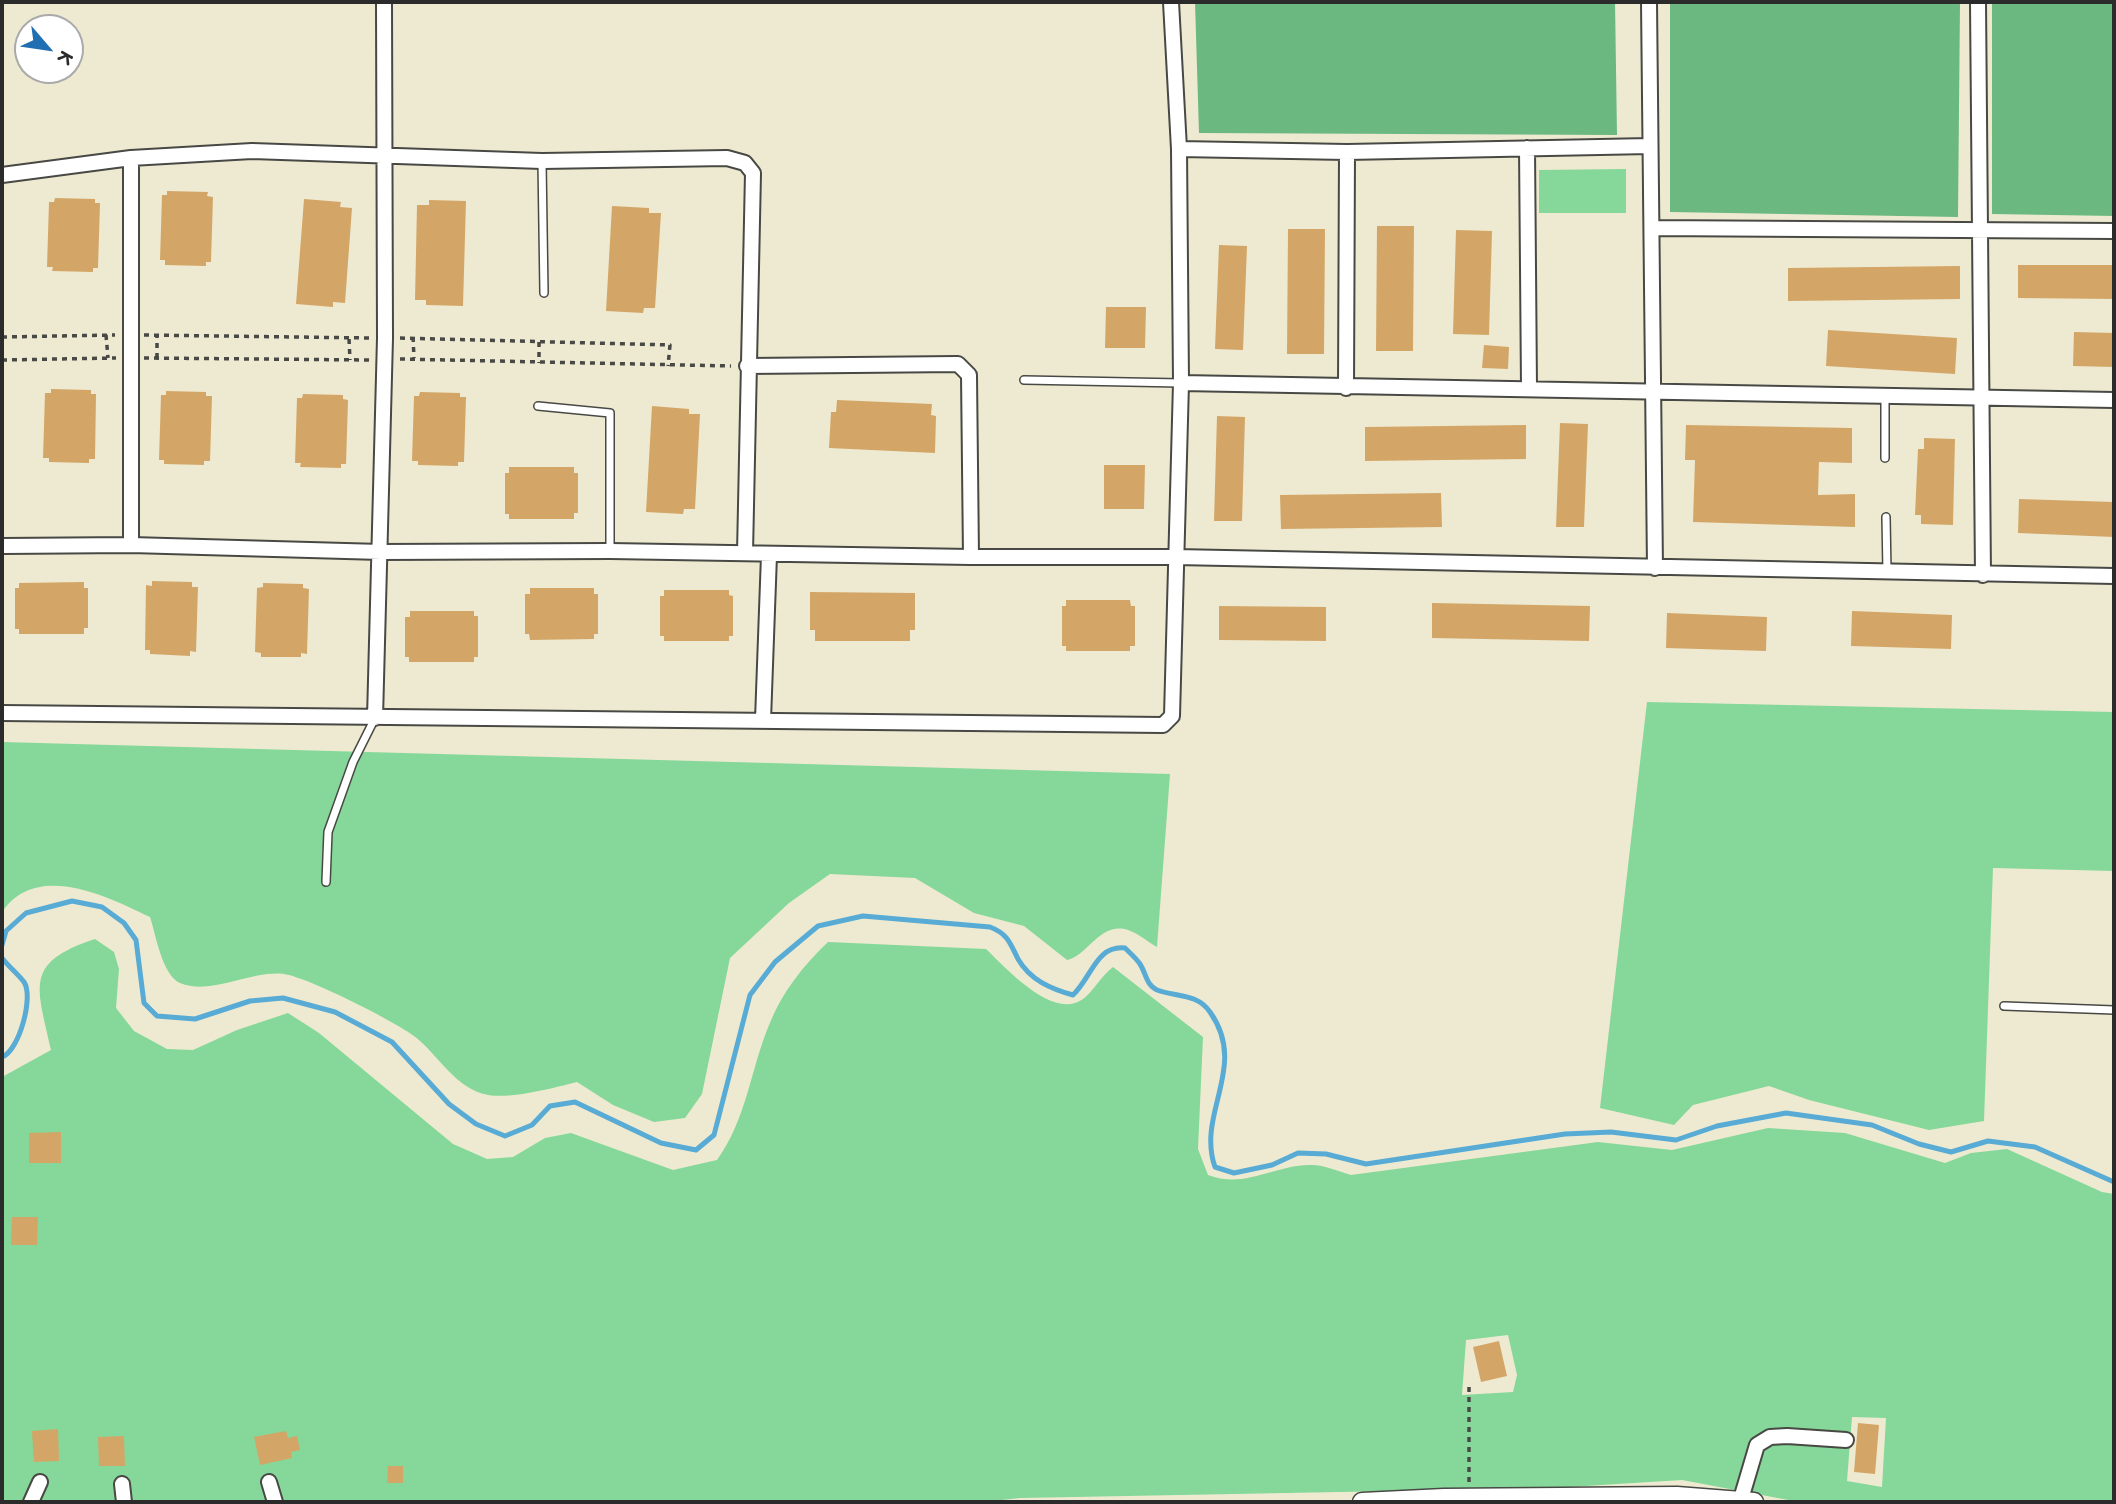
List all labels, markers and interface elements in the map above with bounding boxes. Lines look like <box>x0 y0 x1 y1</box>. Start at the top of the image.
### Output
north arrow <box>14 14 84 84</box>
text: K <box>52 47 80 70</box>

